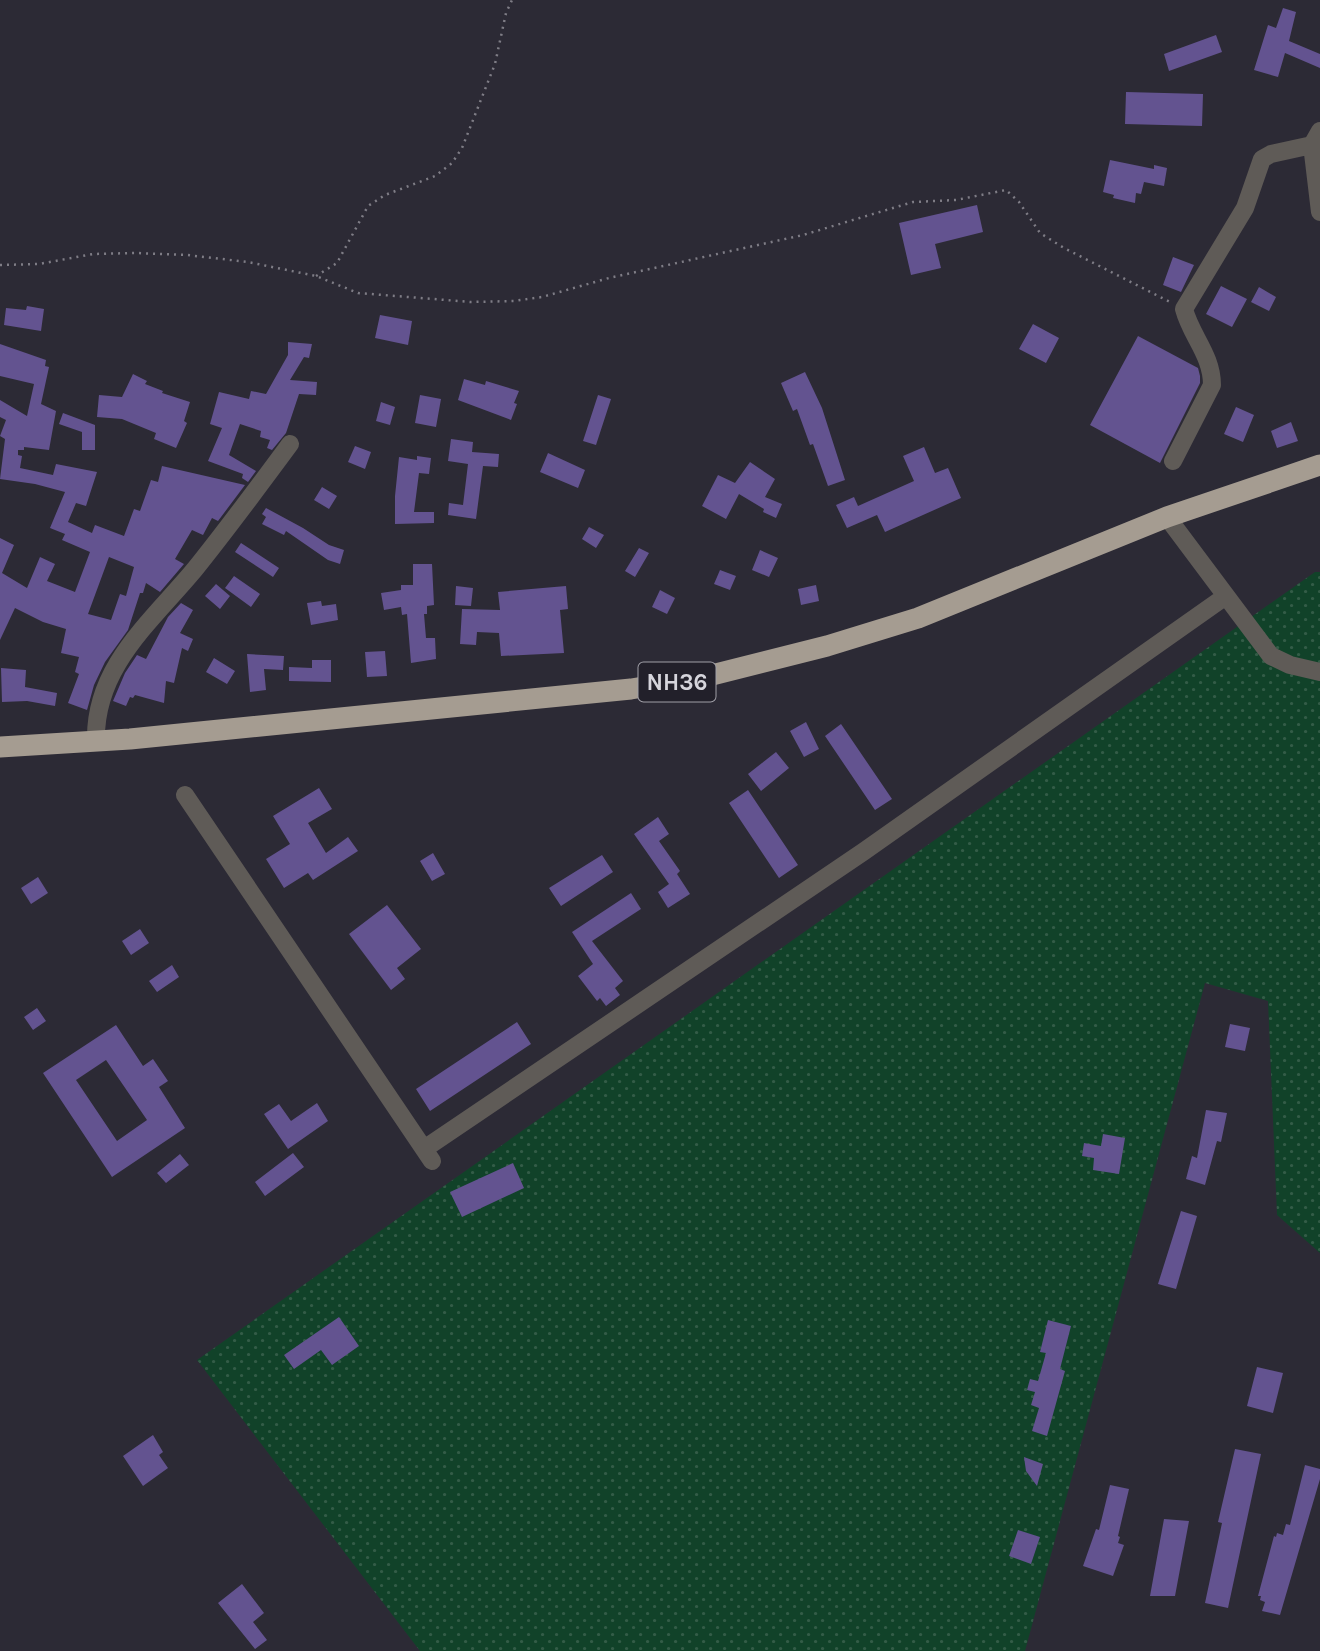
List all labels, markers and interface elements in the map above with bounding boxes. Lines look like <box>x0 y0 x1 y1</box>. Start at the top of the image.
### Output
road number: NH36 <box>638 662 716 702</box>

